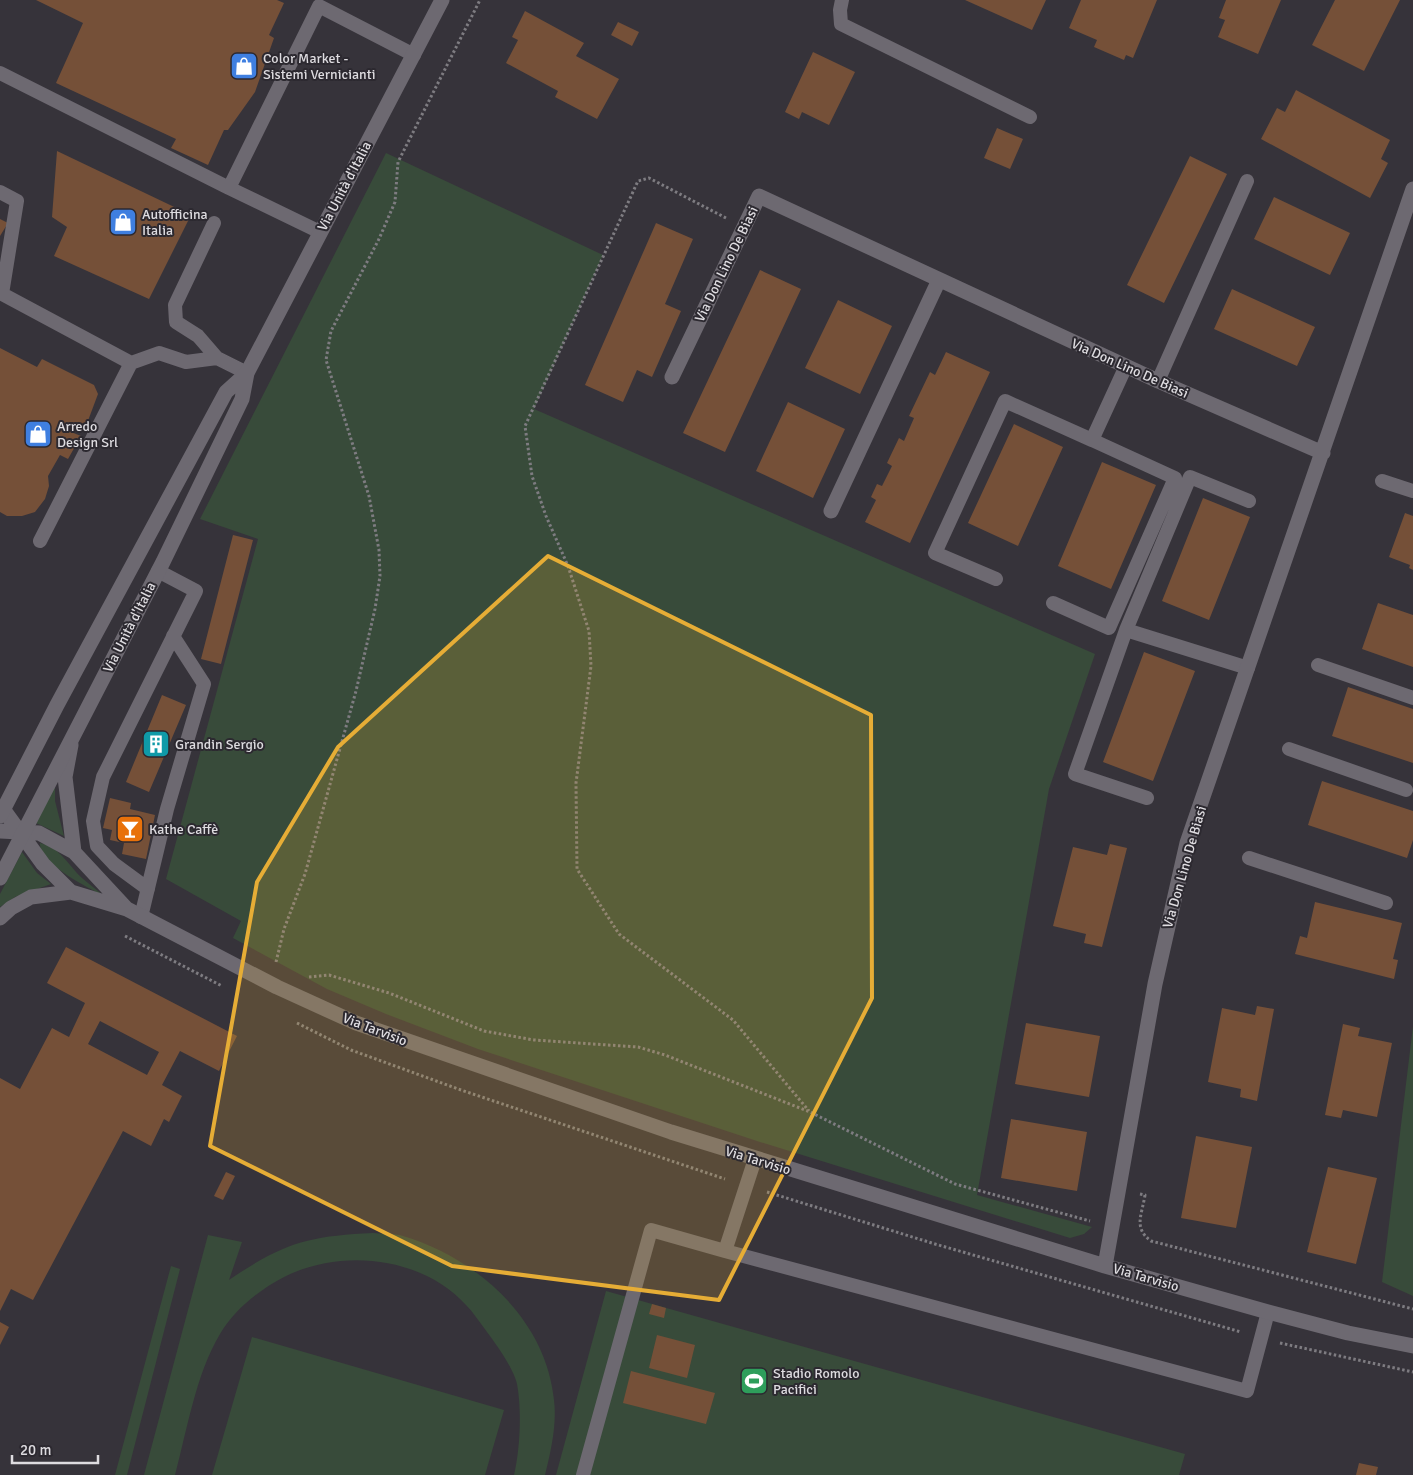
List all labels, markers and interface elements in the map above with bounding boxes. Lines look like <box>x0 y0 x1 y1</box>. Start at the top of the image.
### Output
place label: Color Market - Sistemi Vernicianti <box>263 50 376 83</box>
shop icon: Color Market - Sistemi Vernicianti <box>229 51 259 81</box>
street label: Via Unità d'Italia <box>314 138 375 234</box>
street label: Via Don Lino De Biasi <box>691 204 762 325</box>
place label: Autofficina Italia <box>142 206 208 239</box>
shop icon: Autofficina Italia <box>108 207 138 237</box>
street label: Via Don Lino De Biasi <box>1069 335 1191 402</box>
place label: Arredo Design Srl <box>57 418 118 451</box>
shop icon: Arredo Design Srl <box>23 419 53 449</box>
street label: Via Unità d'Italia <box>99 579 160 675</box>
building icon: Grandin Sergio <box>141 729 171 759</box>
place label: Grandin Sergio <box>175 736 264 753</box>
street label: Via Don Lino De Biasi <box>1159 804 1210 930</box>
bar icon: Kathe Caffè <box>115 814 145 844</box>
place label: Kathe Caffè <box>149 821 218 838</box>
street label: Via Tarvisio <box>340 1009 409 1050</box>
street label: Via Tarvisio <box>723 1142 793 1179</box>
street label: Via Tarvisio <box>1111 1260 1181 1295</box>
place label: Stadio Romolo Pacifici <box>773 1365 859 1398</box>
sports icon: Stadio Romolo Pacifici <box>739 1366 769 1396</box>
scale bar <box>12 1432 99 1464</box>
text: 20 m <box>20 1441 51 1459</box>

